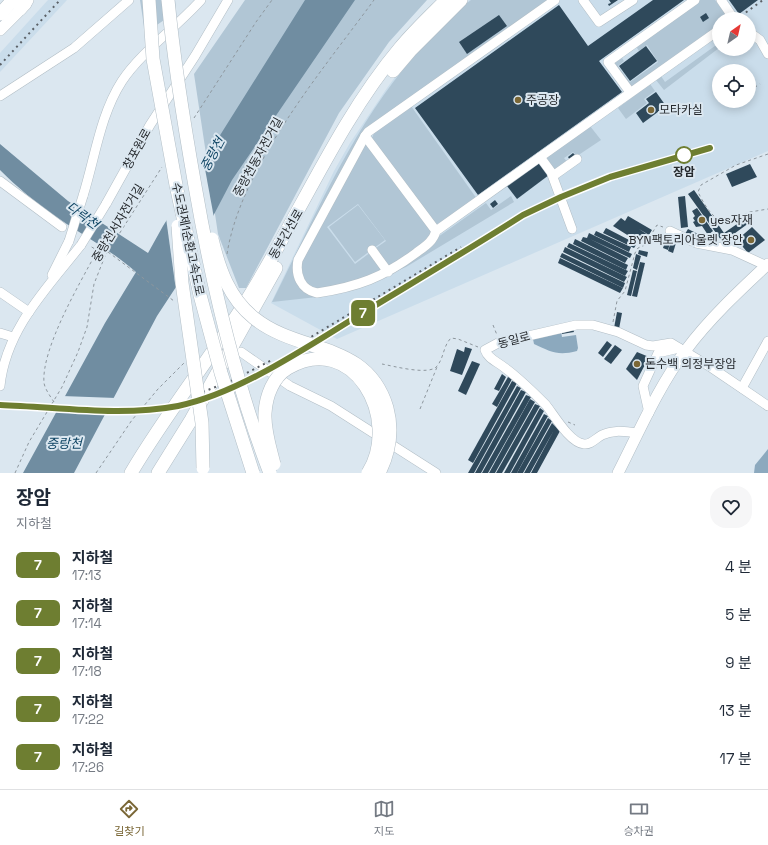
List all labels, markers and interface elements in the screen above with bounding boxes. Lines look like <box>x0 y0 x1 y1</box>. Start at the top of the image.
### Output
north arrow <box>712 12 756 56</box>
map controls <box>712 12 756 108</box>
button: locate <box>712 64 756 108</box>
place label: 주공장 <box>526 92 559 108</box>
marker: 주공장 <box>513 95 523 105</box>
place label: 모타카실 <box>659 102 703 118</box>
marker: 모타카실 <box>646 105 656 115</box>
street label: 중랑천동자전거길 <box>230 114 286 200</box>
street label: 창포원로 <box>119 126 155 172</box>
water label: 중랑천 <box>197 133 229 174</box>
marker: 장암 <box>675 146 693 164</box>
place label: 장암 <box>673 164 695 180</box>
street label: 중랑천서자전거길 <box>88 181 148 265</box>
street label: 수도권제1순환고속도로 <box>168 181 208 297</box>
water label: 다락천 <box>63 198 103 233</box>
street label: 동부간선로 <box>265 206 307 262</box>
place label: yes자재 <box>710 212 753 228</box>
marker: yes자재 <box>697 215 707 225</box>
place label: BYN팩토리아울렛 장안 <box>629 232 743 248</box>
marker: BYN팩토리아울렛 장안 <box>746 235 756 245</box>
line badge: 7 <box>350 300 376 326</box>
text: 7 <box>359 304 367 322</box>
street label: 동일로 <box>496 328 532 352</box>
place label: 돈수백 의정부장암 <box>645 356 736 372</box>
marker: 돈수백 의정부장암 <box>632 359 642 369</box>
water label: 중랑천 <box>46 435 83 452</box>
text: 장암 <box>16 485 51 510</box>
button: heart <box>710 486 752 528</box>
text: 지하철 <box>16 515 52 532</box>
text: 지하철 <box>72 548 113 567</box>
text: 7 <box>34 556 42 574</box>
text: 4 분 <box>725 557 752 576</box>
text: 17:13 <box>72 567 101 584</box>
text: 지하철 <box>72 596 113 615</box>
text: 7 <box>34 604 42 622</box>
text: 5 분 <box>725 605 752 624</box>
text: 17:14 <box>72 615 102 632</box>
text: 지하철 <box>72 644 113 663</box>
text: 7 <box>34 652 42 670</box>
text: 9 분 <box>725 653 752 672</box>
text: 17:18 <box>72 663 102 680</box>
text: 지하철 <box>72 692 113 711</box>
text: 7 <box>34 700 42 718</box>
text: 13 분 <box>719 701 752 720</box>
text: 17:22 <box>72 711 104 728</box>
text: 지하철 <box>72 740 113 759</box>
text: 7 <box>34 748 42 766</box>
text: 17 분 <box>720 749 752 768</box>
text: 17:26 <box>72 759 104 776</box>
tab: 길찾기 <box>114 798 145 838</box>
tab: 지도 <box>373 798 395 838</box>
tab: 승차권 <box>623 798 654 838</box>

